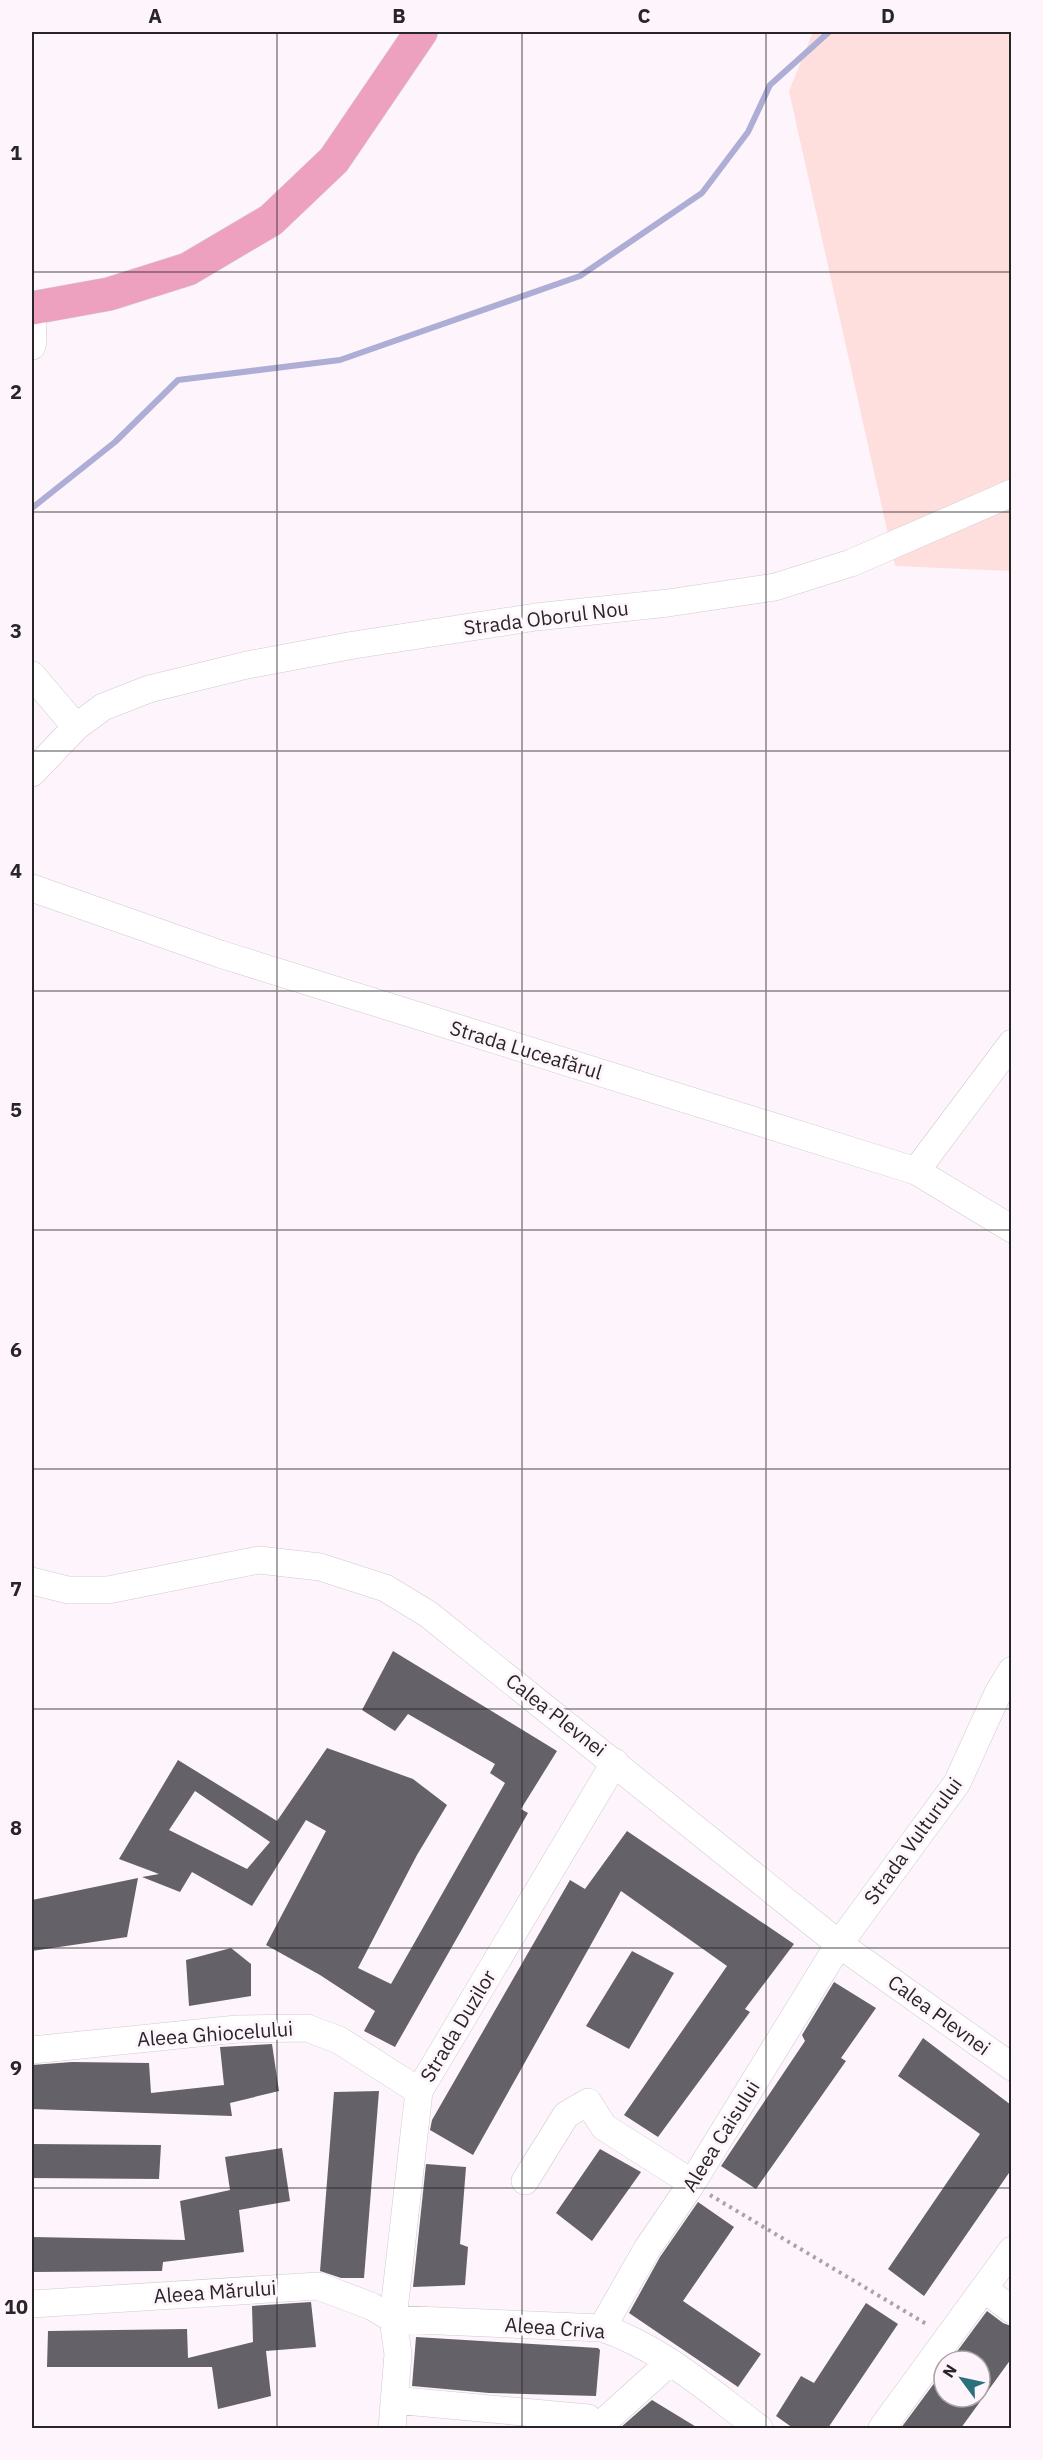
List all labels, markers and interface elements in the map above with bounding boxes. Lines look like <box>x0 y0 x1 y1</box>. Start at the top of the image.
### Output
text: A <box>148 2 162 29</box>
text: B <box>392 2 406 29</box>
text: C <box>637 2 651 29</box>
text: D <box>881 2 895 29</box>
text: 1 <box>10 139 22 166</box>
text: 2 <box>10 378 22 405</box>
street label: Strada Oborul Nou <box>462 594 630 641</box>
text: 3 <box>10 617 22 644</box>
text: 4 <box>10 857 22 884</box>
street label: Strada Luceafărul <box>447 1014 605 1085</box>
text: 5 <box>10 1096 22 1123</box>
text: 6 <box>10 1336 22 1363</box>
text: 7 <box>10 1575 22 1602</box>
street label: Calea Plevnei <box>501 1667 612 1762</box>
street label: Strada Vulturului <box>857 1772 968 1910</box>
text: 8 <box>10 1814 22 1841</box>
street label: Strada Duzilor <box>413 1965 502 2087</box>
street label: Calea Plevnei <box>883 1968 996 2061</box>
street label: Aleea Ghiocelului <box>136 2015 294 2052</box>
text: 9 <box>10 2054 22 2081</box>
street label: Aleea Caisului <box>676 2075 766 2197</box>
street label: Aleea Mărului <box>153 2274 277 2309</box>
text: 10 <box>4 2293 28 2320</box>
street label: Aleea Criva <box>504 2311 607 2345</box>
north arrow <box>932 2349 992 2409</box>
text: N <box>938 2361 961 2381</box>

